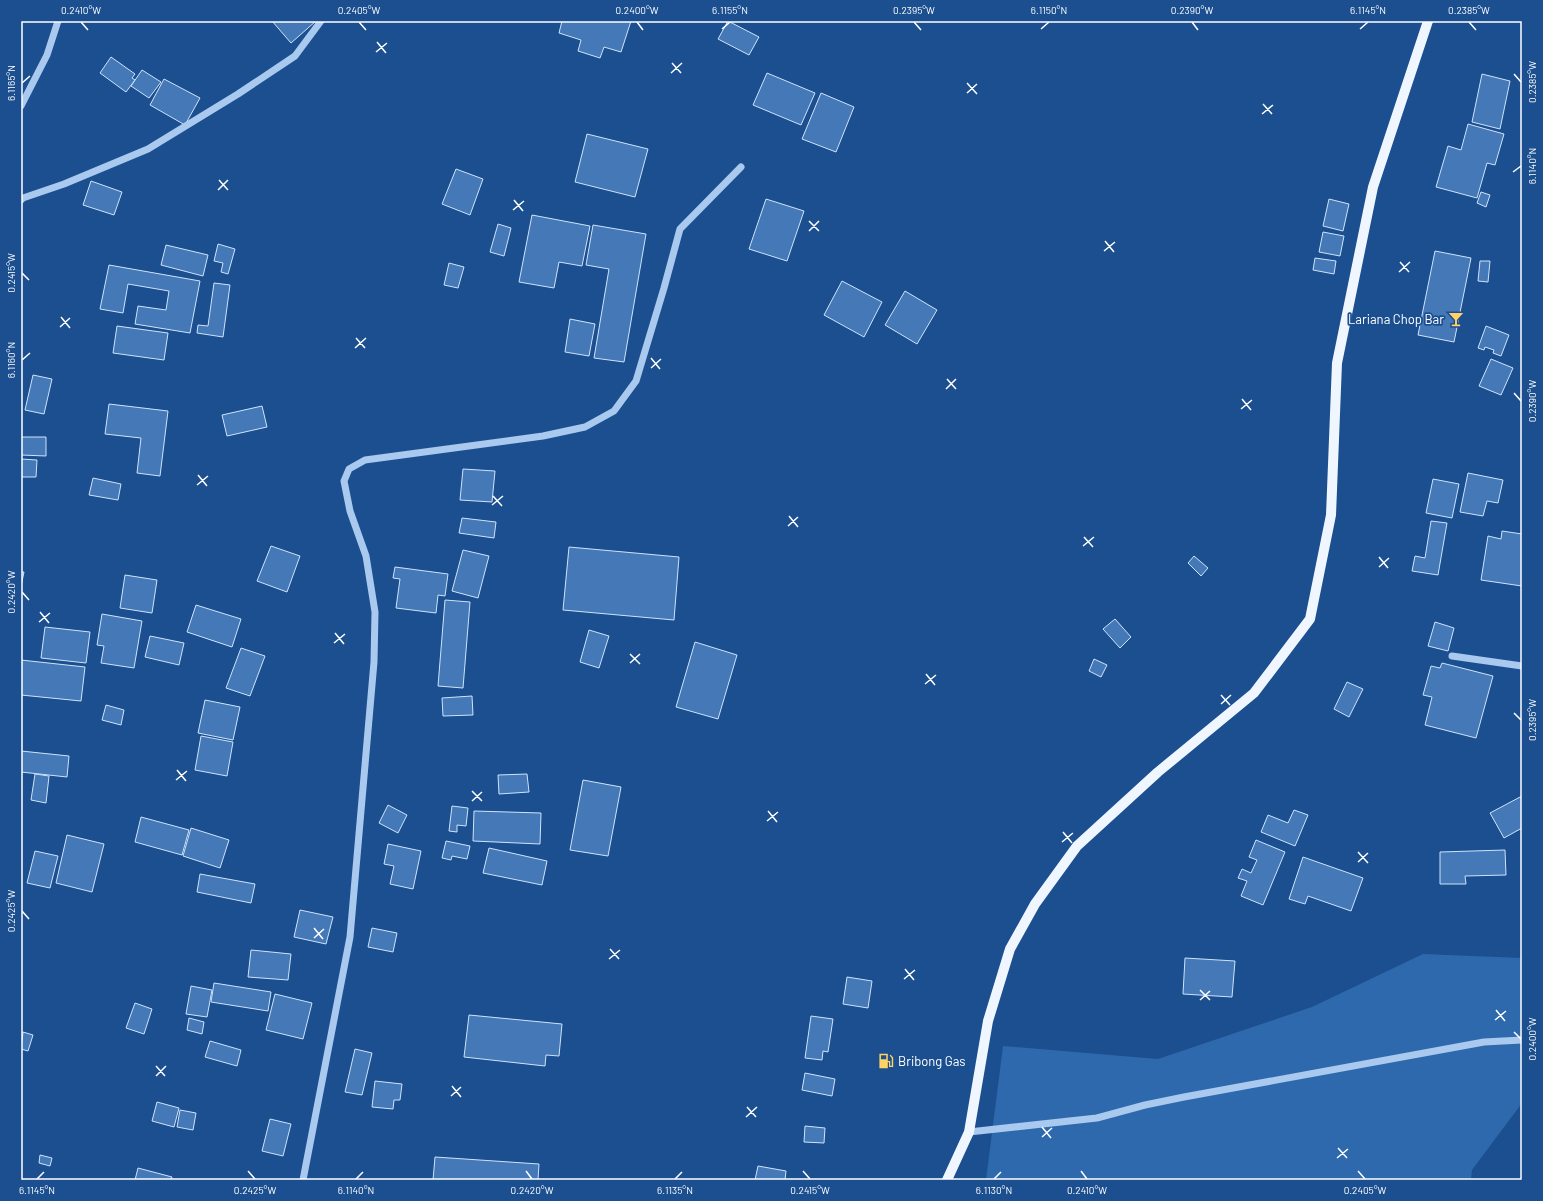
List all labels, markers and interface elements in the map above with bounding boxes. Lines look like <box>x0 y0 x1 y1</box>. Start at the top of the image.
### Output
text: 0.2410°W <box>61 4 101 16</box>
text: 0.2405°W <box>338 4 381 16</box>
text: 0.2400°W <box>615 4 659 16</box>
text: 6.1155°N <box>712 4 748 16</box>
text: 0.2395°W <box>893 4 935 16</box>
text: 6.1150°N <box>1031 4 1067 16</box>
text: 0.2390°W <box>1171 4 1213 16</box>
text: 6.1145°N <box>1350 4 1386 16</box>
text: 0.2385°W <box>1448 4 1490 16</box>
text: 0.2385°W <box>1526 61 1538 103</box>
text: 6.1165°N <box>5 65 17 101</box>
text: 6.1140°N <box>1526 148 1538 184</box>
text: 0.2415°W <box>5 253 17 293</box>
bar icon: Lariana Chop Bar <box>1447 310 1465 328</box>
place label: Lariana Chop Bar <box>1348 311 1444 327</box>
text: 6.1160°N <box>5 342 17 378</box>
text: 0.2390°W <box>1526 380 1538 422</box>
text: 0.2420°W <box>5 570 17 613</box>
text: 0.2395°W <box>1526 699 1538 741</box>
text: 0.2425°W <box>5 890 17 932</box>
text: 0.2400°W <box>1526 1017 1538 1061</box>
fuel station icon: Bribong Gas <box>877 1052 895 1070</box>
place label: Bribong Gas <box>898 1053 966 1069</box>
text: 6.1145°N <box>19 1184 55 1196</box>
text: 0.2425°W <box>234 1184 276 1196</box>
text: 6.1140°N <box>338 1184 374 1196</box>
text: 0.2420°W <box>511 1184 554 1196</box>
text: 6.1135°N <box>657 1184 693 1196</box>
text: 0.2415°W <box>790 1184 830 1196</box>
text: 6.1130°N <box>976 1184 1012 1196</box>
text: 0.2410°W <box>1067 1184 1107 1196</box>
text: 0.2405°W <box>1344 1184 1387 1196</box>

